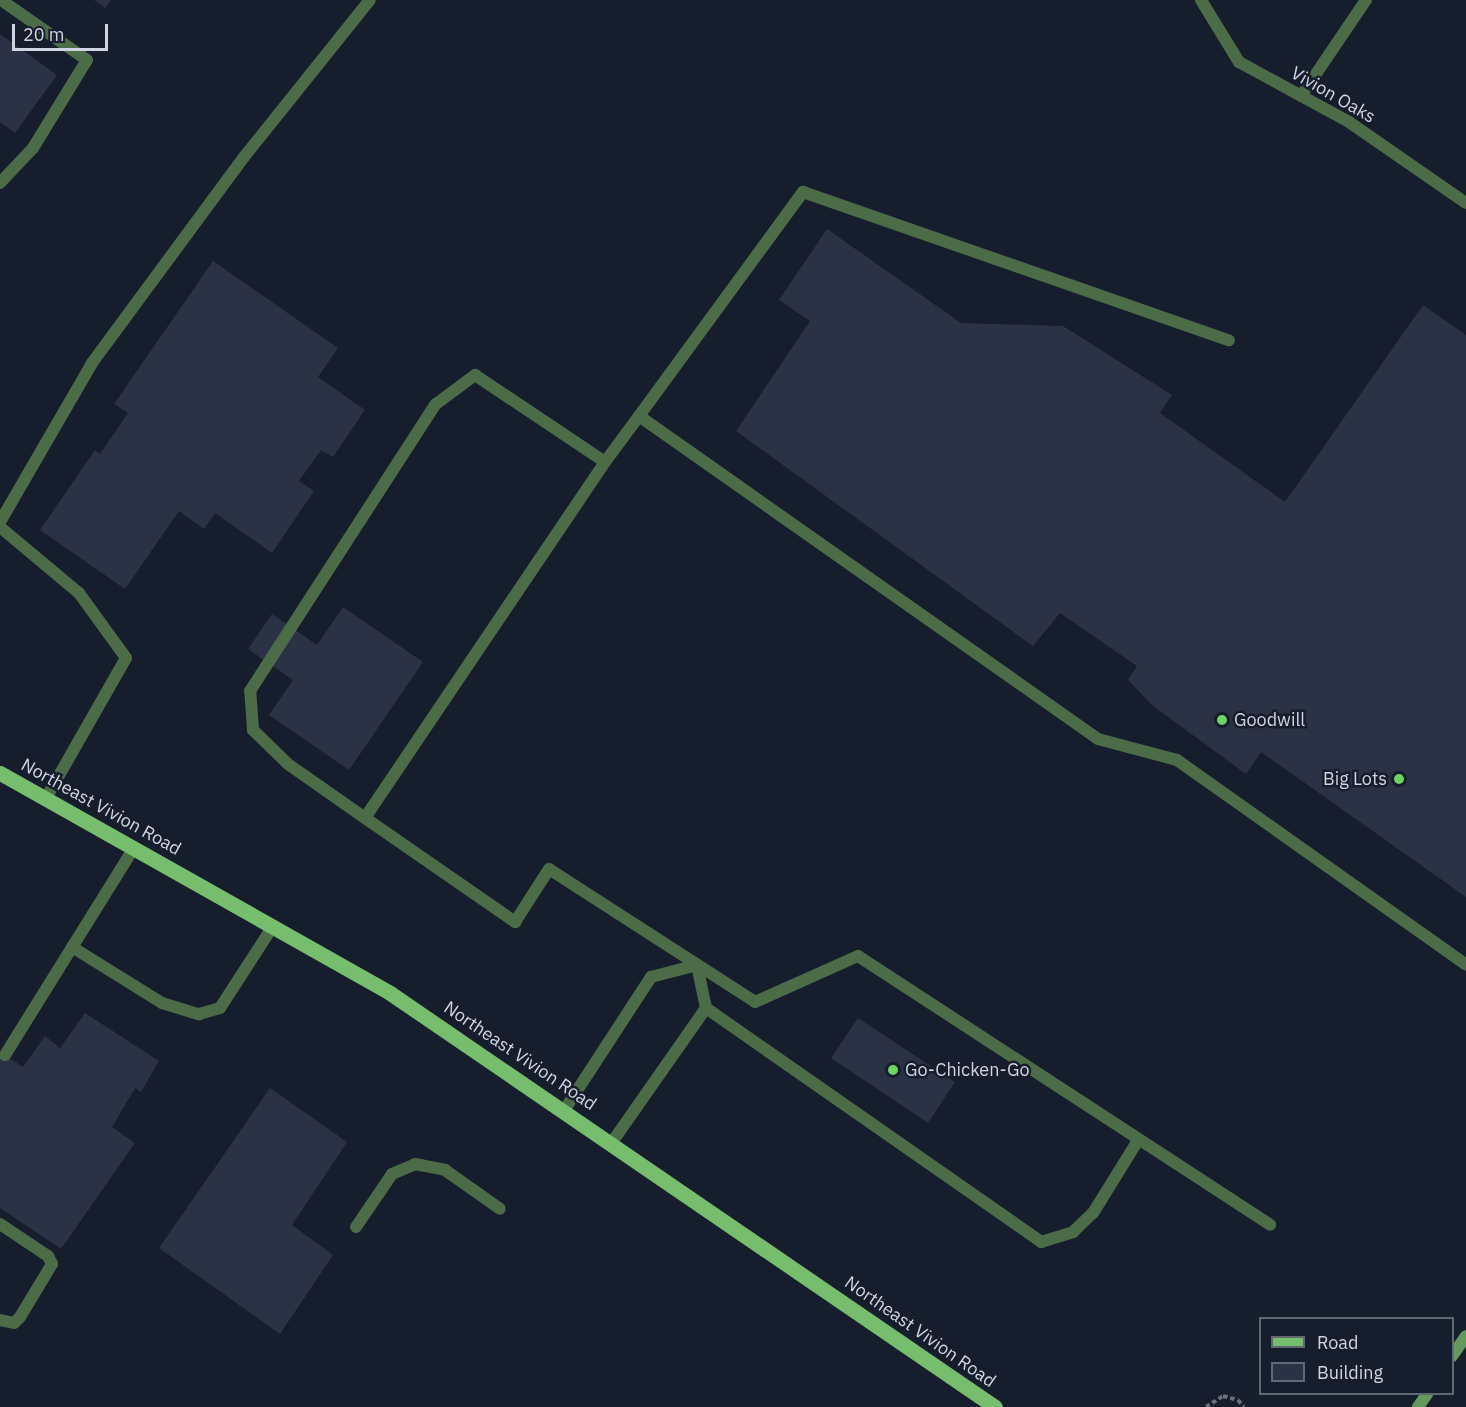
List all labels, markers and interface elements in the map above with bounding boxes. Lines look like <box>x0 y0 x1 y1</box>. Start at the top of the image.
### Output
scale bar <box>15 12 111 50</box>
text: 20 m <box>23 23 65 46</box>
street label: Vivion Oaks <box>1287 62 1379 128</box>
place label: Goodwill <box>1234 709 1305 731</box>
marker: Goodwill <box>1215 713 1229 727</box>
street label: Northeast Vivion Road <box>17 754 185 860</box>
place label: Big Lots <box>1323 768 1387 790</box>
marker: Big Lots <box>1392 772 1406 786</box>
street label: Northeast Vivion Road <box>440 997 600 1115</box>
place label: Go-Chicken-Go <box>905 1059 1030 1081</box>
marker: Go-Chicken-Go <box>886 1063 900 1077</box>
street label: Northeast Vivion Road <box>840 1272 1000 1392</box>
legend <box>1259 1317 1454 1395</box>
text: Road <box>1317 1331 1358 1354</box>
text: Building <box>1317 1361 1383 1384</box>

